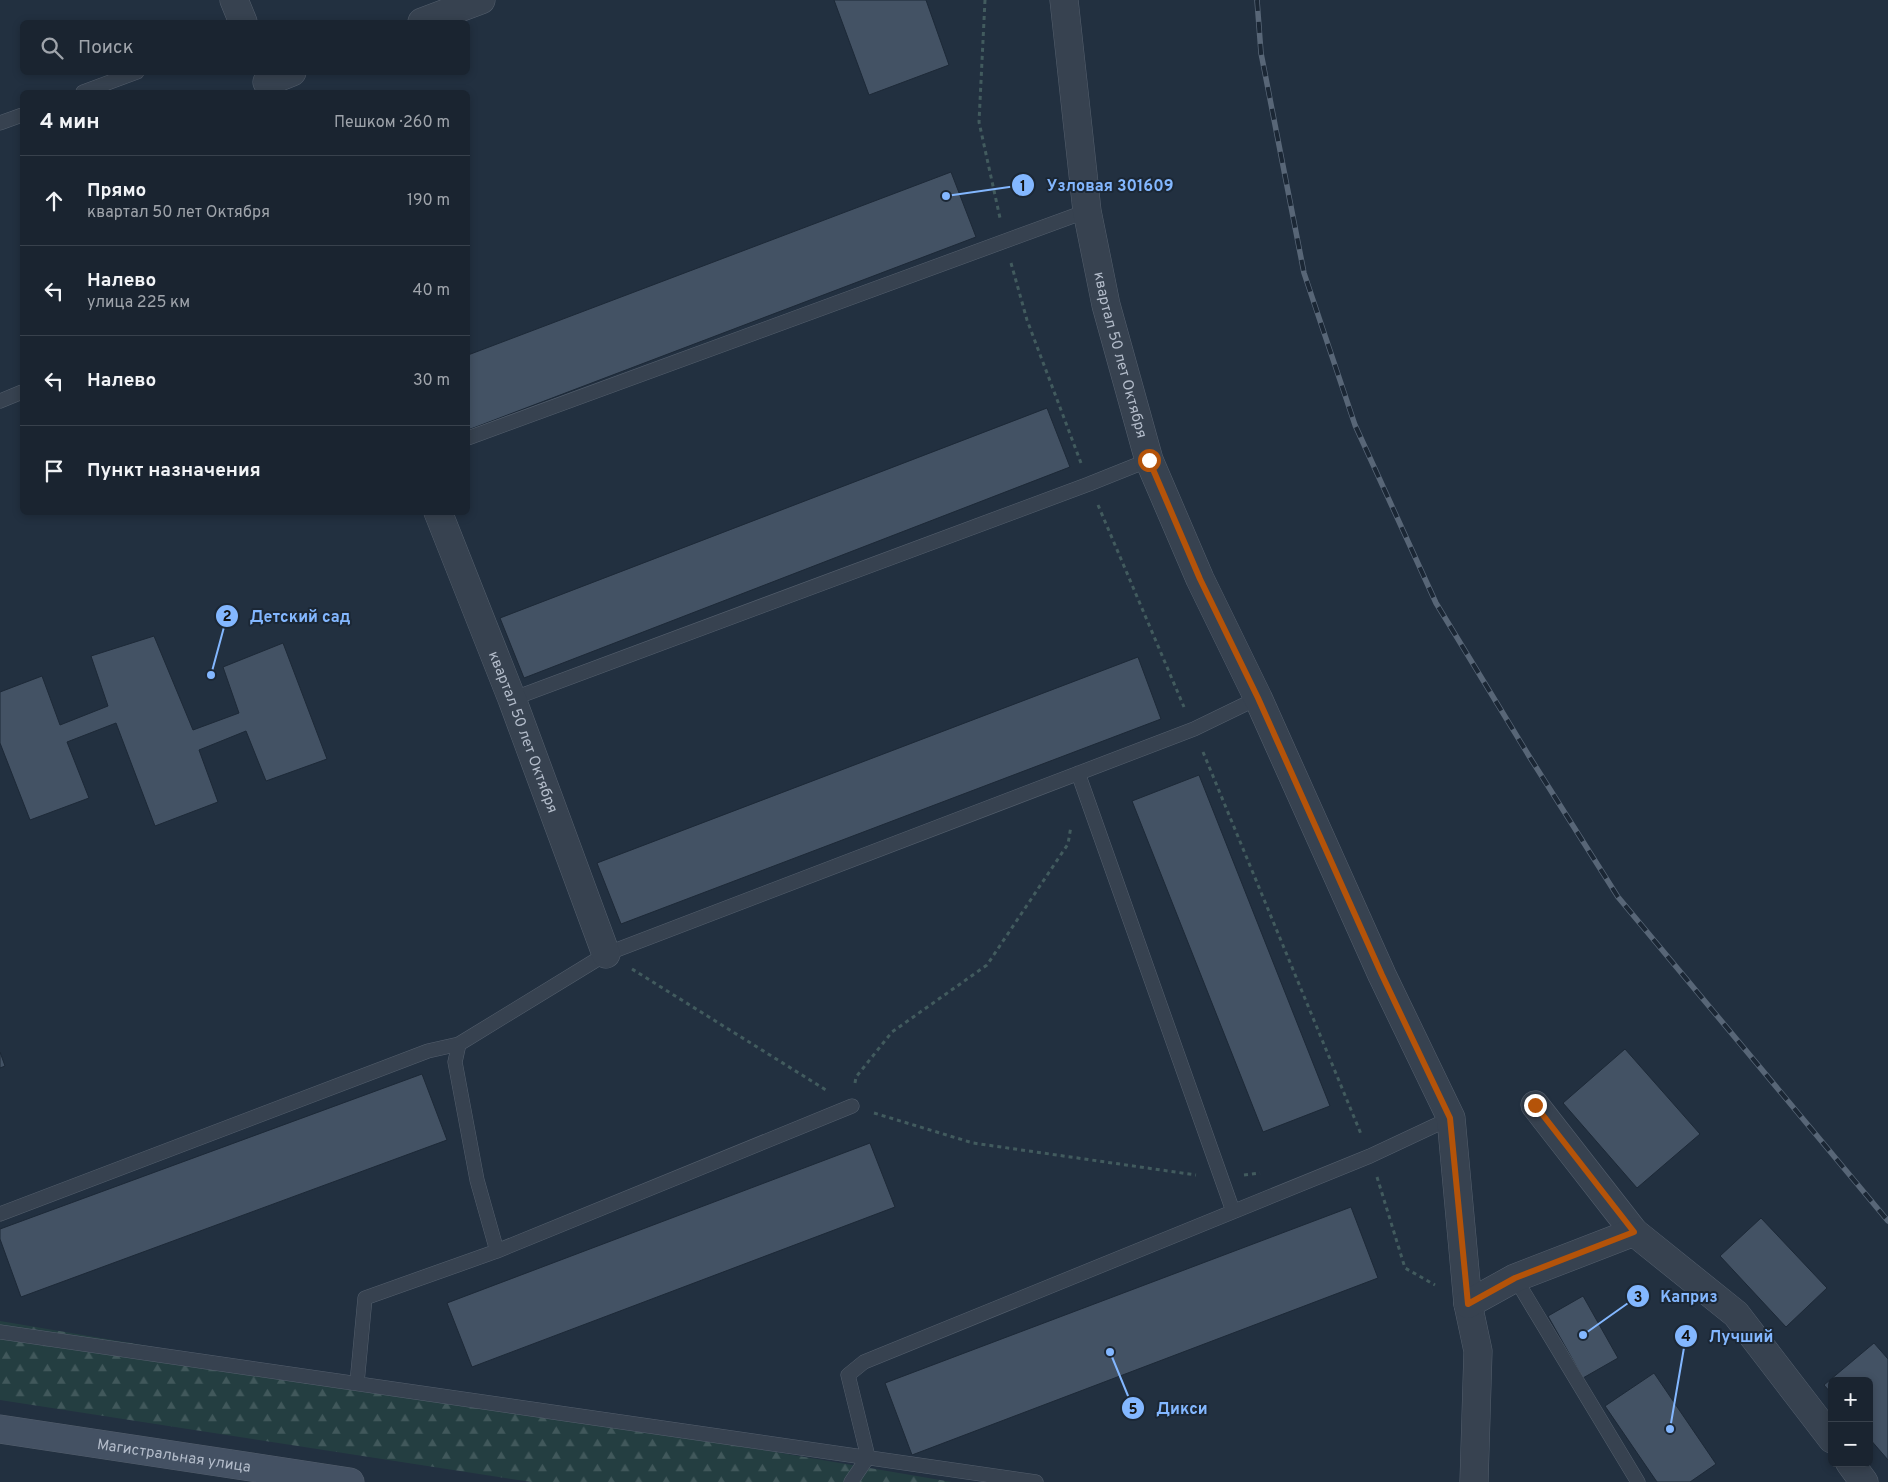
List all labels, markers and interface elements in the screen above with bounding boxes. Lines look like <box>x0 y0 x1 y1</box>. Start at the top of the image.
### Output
search box <box>20 20 470 75</box>
icon: search <box>38 34 66 62</box>
text: Поиск <box>78 36 134 60</box>
text: 4 мин <box>40 109 100 136</box>
text: Пешком · 260 m <box>334 113 450 133</box>
callout: Узловая 301609 <box>1011 170 1183 201</box>
text: Узловая 301609 <box>1046 177 1174 197</box>
text: 1 <box>1020 178 1026 197</box>
text: Прямо <box>87 179 146 203</box>
icon: ahead <box>40 187 68 215</box>
text: 190 m <box>407 191 450 211</box>
text: квартал 50 лет Октября <box>87 203 270 223</box>
text: Налево <box>87 269 156 293</box>
street label: квартал 50 лет Октября <box>1088 270 1151 441</box>
icon: left <box>40 277 68 305</box>
text: 40 m <box>412 281 450 301</box>
text: улица 225 км <box>87 293 190 313</box>
icon: left <box>40 367 68 395</box>
text: Налево <box>87 369 156 393</box>
text: 30 m <box>413 371 450 391</box>
route start <box>1138 449 1161 472</box>
icon: arrive <box>40 457 68 485</box>
text: Пункт назначения <box>87 459 261 483</box>
callout: Детский сад <box>214 601 360 632</box>
text: 2 <box>222 608 232 627</box>
text: Детский сад <box>250 608 351 628</box>
street label: квартал 50 лет Октября <box>483 649 561 816</box>
route end <box>1524 1094 1547 1117</box>
callout: Каприз <box>1626 1281 1728 1312</box>
text: Каприз <box>1660 1288 1718 1308</box>
text: 3 <box>1634 1289 1643 1308</box>
callout: Лучший <box>1674 1320 1784 1351</box>
text: 4 <box>1681 1328 1691 1347</box>
text: Лучший <box>1709 1328 1773 1348</box>
map controls <box>1828 1377 1873 1467</box>
button: + <box>1828 1377 1873 1422</box>
callout: Дикси <box>1121 1393 1217 1424</box>
text: Дикси <box>1156 1400 1208 1420</box>
text: 5 <box>1128 1401 1138 1420</box>
button: − <box>1828 1422 1873 1467</box>
street label: Магистральная улица <box>96 1436 252 1478</box>

